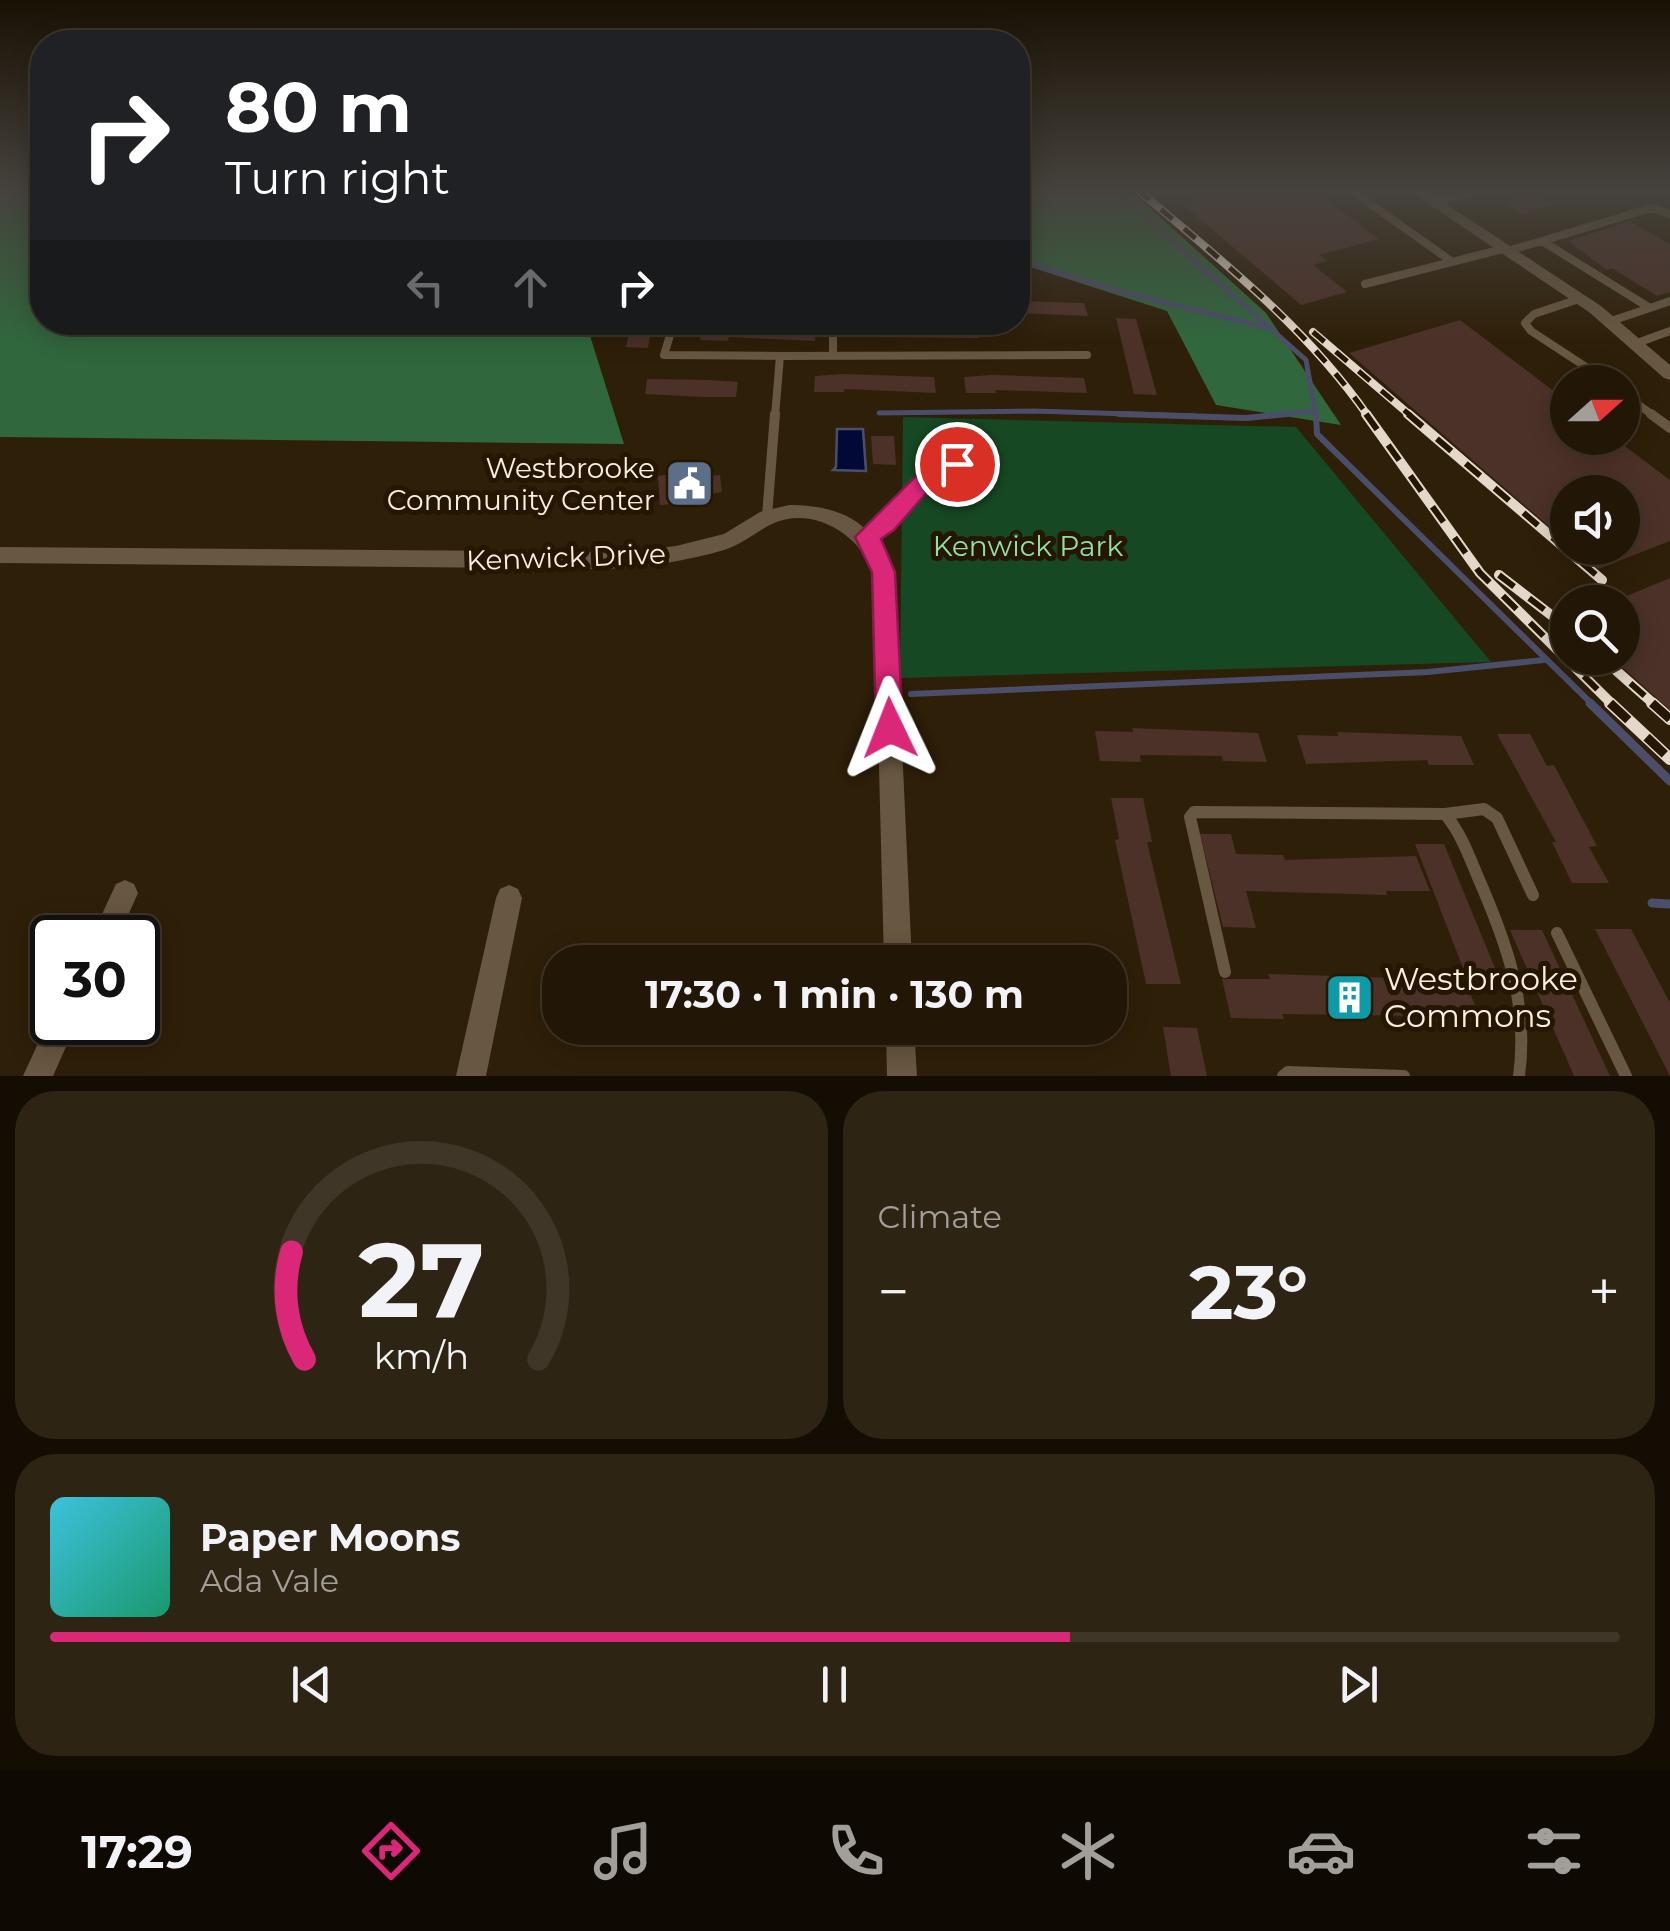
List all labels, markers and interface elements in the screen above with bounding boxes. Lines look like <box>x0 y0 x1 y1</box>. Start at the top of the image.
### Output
text: 80 m <box>225 64 412 150</box>
icon: right <box>60 70 190 200</box>
text: Turn right <box>225 150 450 205</box>
icon: left <box>398 260 453 315</box>
icon: ahead <box>503 260 558 315</box>
icon: right <box>608 260 663 315</box>
north arrow <box>1550 365 1640 455</box>
map controls <box>1550 365 1640 675</box>
pin <box>915 422 1000 507</box>
icon: arrive <box>930 437 985 492</box>
place label: Westbrooke Community Center <box>387 451 655 517</box>
public building icon: Westbrooke Community Center <box>664 458 716 510</box>
button: sound <box>1550 475 1640 565</box>
park label: Kenwick Park <box>933 529 1124 563</box>
street label: Kenwick Drive <box>466 537 666 577</box>
button: search <box>1550 585 1640 675</box>
position arrow <box>838 676 942 780</box>
speed limit sign: 30 <box>30 915 160 1045</box>
place label: Westbrooke Commons <box>1384 959 1578 1035</box>
text: 17:30 · 1 min · 130 m <box>645 971 1024 1018</box>
building icon: Westbrooke Commons <box>1323 971 1375 1023</box>
text: Climate <box>878 1197 1002 1236</box>
text: 27 <box>358 1216 484 1343</box>
text: 23° <box>1189 1246 1308 1338</box>
text: − <box>878 1258 909 1325</box>
text: + <box>1588 1258 1620 1325</box>
text: km/h <box>374 1334 469 1378</box>
text: Paper Moons <box>200 1514 461 1561</box>
text: Ada Vale <box>200 1561 339 1600</box>
icon: previous <box>284 1657 339 1712</box>
icon: pause <box>807 1657 862 1712</box>
icon: next <box>1331 1657 1386 1712</box>
icon: directions <box>356 1816 426 1886</box>
icon: music <box>588 1816 658 1886</box>
icon: phone <box>821 1816 891 1886</box>
icon: climate <box>1053 1816 1123 1886</box>
icon: car <box>1286 1816 1356 1886</box>
icon: filters <box>1519 1816 1589 1886</box>
text: 17:29 <box>81 1824 193 1879</box>

